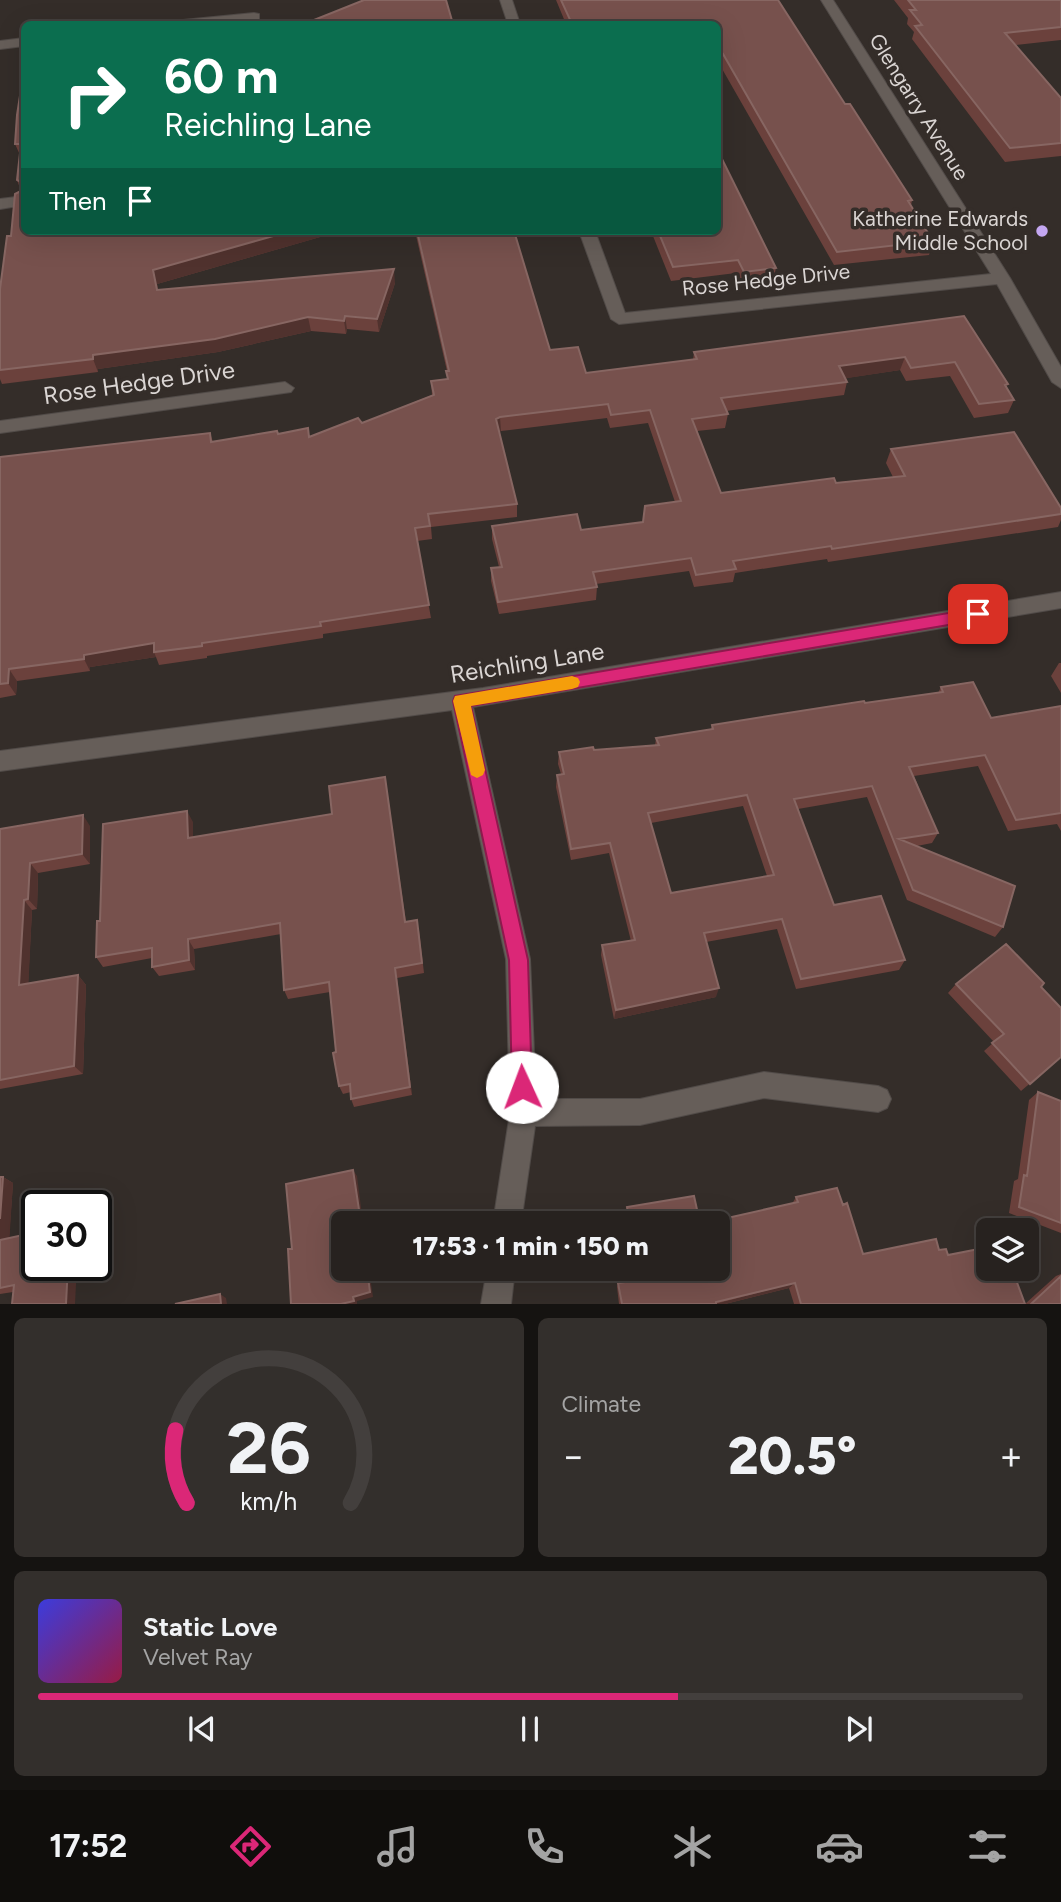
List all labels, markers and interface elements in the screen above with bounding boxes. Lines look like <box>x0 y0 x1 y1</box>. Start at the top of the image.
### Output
street label: Glengarry Avenue <box>864 29 975 185</box>
text: 60 m <box>164 46 279 105</box>
icon: right <box>49 49 140 140</box>
text: Reichling Lane <box>164 106 371 144</box>
icon: arrive <box>121 182 159 220</box>
text: Then <box>49 185 107 217</box>
place label: Katherine Edwards Middle School <box>852 206 1028 255</box>
marker: Katherine Edwards Middle School <box>1034 223 1050 239</box>
street label: Rose Hedge Drive <box>681 258 851 301</box>
street label: Rose Hedge Drive <box>41 355 236 410</box>
pin <box>948 584 1008 644</box>
icon: arrive <box>959 595 997 633</box>
street label: Reichling Lane <box>448 636 606 689</box>
position arrow <box>485 1050 559 1124</box>
speed limit sign: 30 <box>21 1190 112 1281</box>
map controls <box>976 1218 1039 1281</box>
button: layers <box>976 1218 1039 1281</box>
text: 17:53 · 1 min · 150 m <box>412 1230 649 1262</box>
text: Climate <box>562 1390 641 1418</box>
text: 26 <box>227 1405 311 1492</box>
text: 20.5° <box>728 1425 857 1487</box>
text: − <box>562 1433 585 1479</box>
text: + <box>999 1433 1023 1479</box>
text: km/h <box>240 1486 297 1516</box>
text: Static Love <box>143 1611 277 1643</box>
text: Velvet Ray <box>143 1643 252 1671</box>
icon: previous <box>183 1710 221 1748</box>
icon: pause <box>511 1710 549 1748</box>
icon: next <box>840 1710 878 1748</box>
icon: directions <box>226 1822 275 1871</box>
icon: music <box>373 1822 422 1871</box>
icon: phone <box>520 1822 569 1871</box>
icon: climate <box>668 1822 717 1871</box>
icon: car <box>815 1822 864 1871</box>
icon: filters <box>963 1822 1012 1871</box>
text: 17:52 <box>49 1827 127 1865</box>

